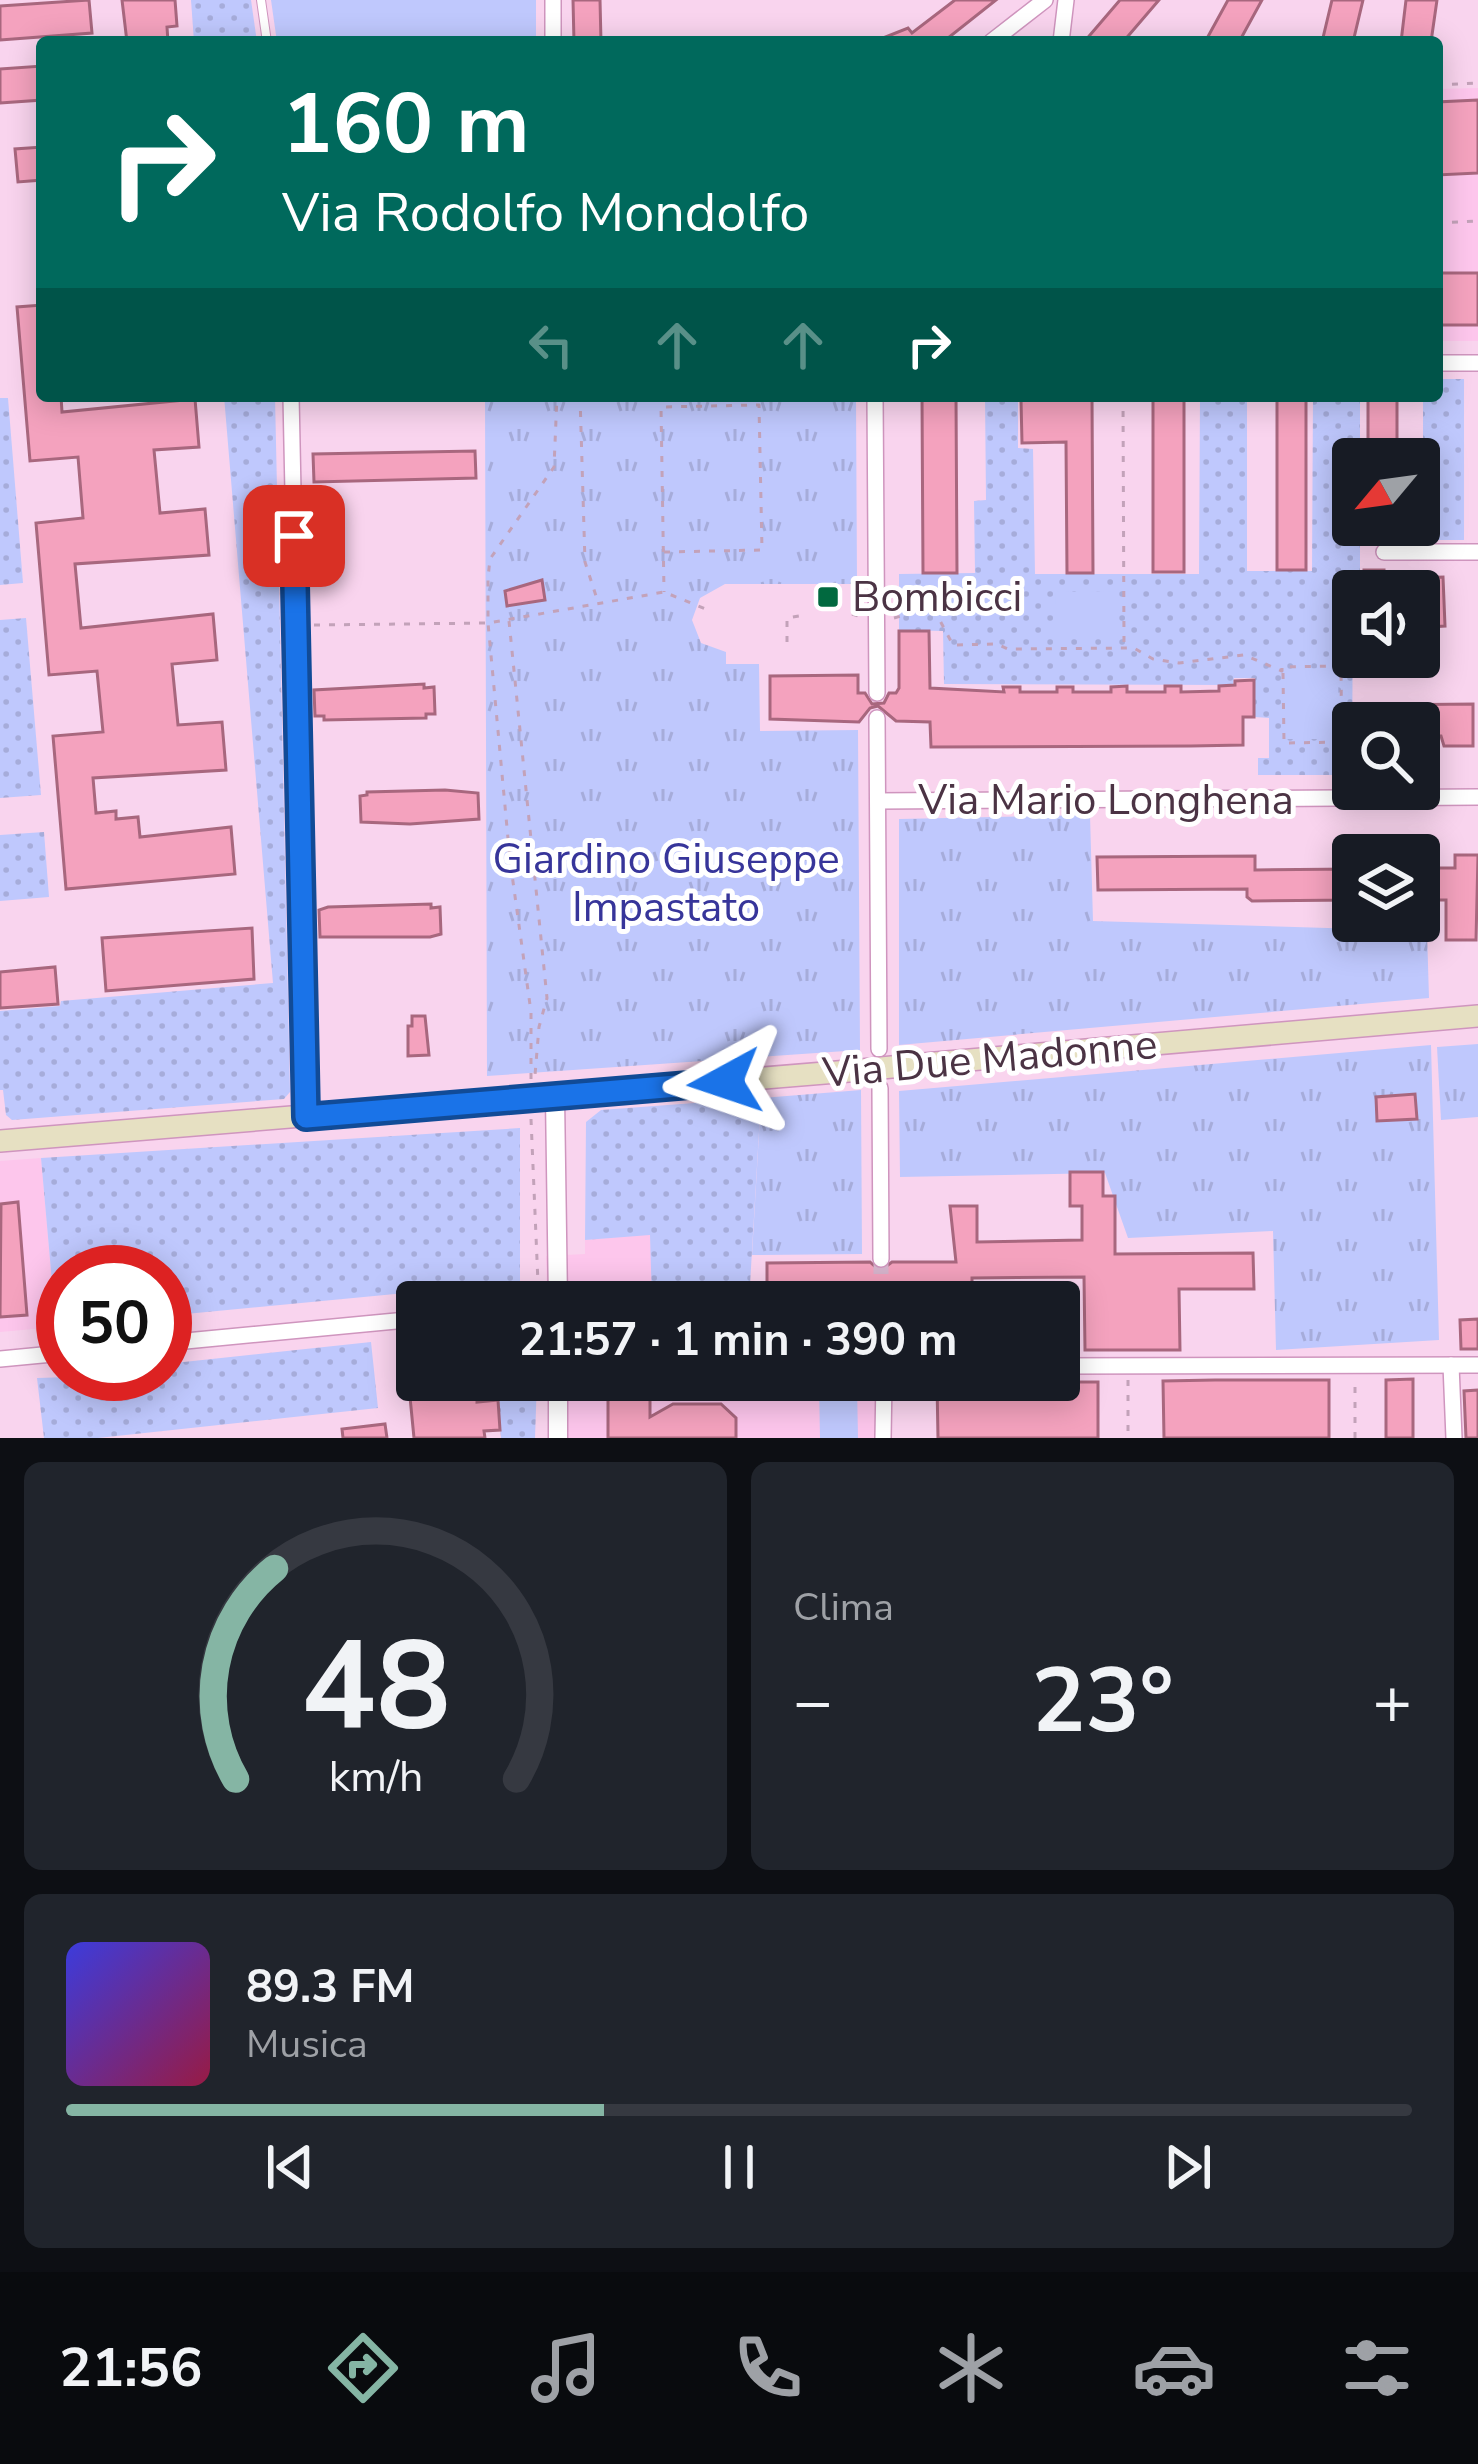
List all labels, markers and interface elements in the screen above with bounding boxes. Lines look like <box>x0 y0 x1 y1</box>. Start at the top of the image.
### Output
text: 160 m <box>282 67 530 182</box>
icon: right <box>84 84 240 240</box>
text: Via Rodolfo Mondolfo <box>282 176 809 250</box>
icon: left <box>518 312 584 378</box>
icon: ahead <box>644 312 710 378</box>
icon: ahead <box>770 312 836 378</box>
icon: right <box>896 312 962 378</box>
north arrow <box>1332 438 1440 546</box>
map controls <box>1332 438 1440 942</box>
pin <box>243 485 345 587</box>
icon: arrive <box>261 503 327 569</box>
place label: Bombicci <box>852 569 1022 626</box>
button: sound <box>1332 570 1440 678</box>
marker: Bombicci <box>815 584 841 610</box>
button: search <box>1332 702 1440 810</box>
street label: Via Mario Longhena <box>917 772 1294 829</box>
park label: Giardino Giuseppe Impastato <box>492 831 840 936</box>
button: layers <box>1332 834 1440 942</box>
street label: Via Due Madonne <box>819 1016 1160 1102</box>
position arrow <box>662 1019 788 1145</box>
speed limit sign: 50 <box>36 1245 192 1401</box>
text: 21:57 · 1 min · 390 m <box>518 1310 958 1371</box>
text: Clima <box>793 1581 894 1634</box>
text: 48 <box>301 1602 450 1772</box>
text: 23° <box>1031 1640 1174 1763</box>
text: − <box>793 1657 833 1747</box>
text: + <box>1372 1657 1412 1747</box>
text: km/h <box>328 1748 423 1806</box>
text: 89.3 FM <box>246 1957 415 2018</box>
text: Musica <box>246 2018 368 2071</box>
icon: previous <box>257 2134 323 2200</box>
icon: pause <box>706 2134 772 2200</box>
icon: next <box>1155 2134 1221 2200</box>
icon: directions <box>321 2326 405 2410</box>
icon: music <box>524 2326 608 2410</box>
icon: phone <box>726 2326 810 2410</box>
icon: climate <box>929 2326 1013 2410</box>
icon: car <box>1132 2326 1216 2410</box>
icon: filters <box>1335 2326 1419 2410</box>
text: 21:56 <box>59 2331 202 2405</box>

